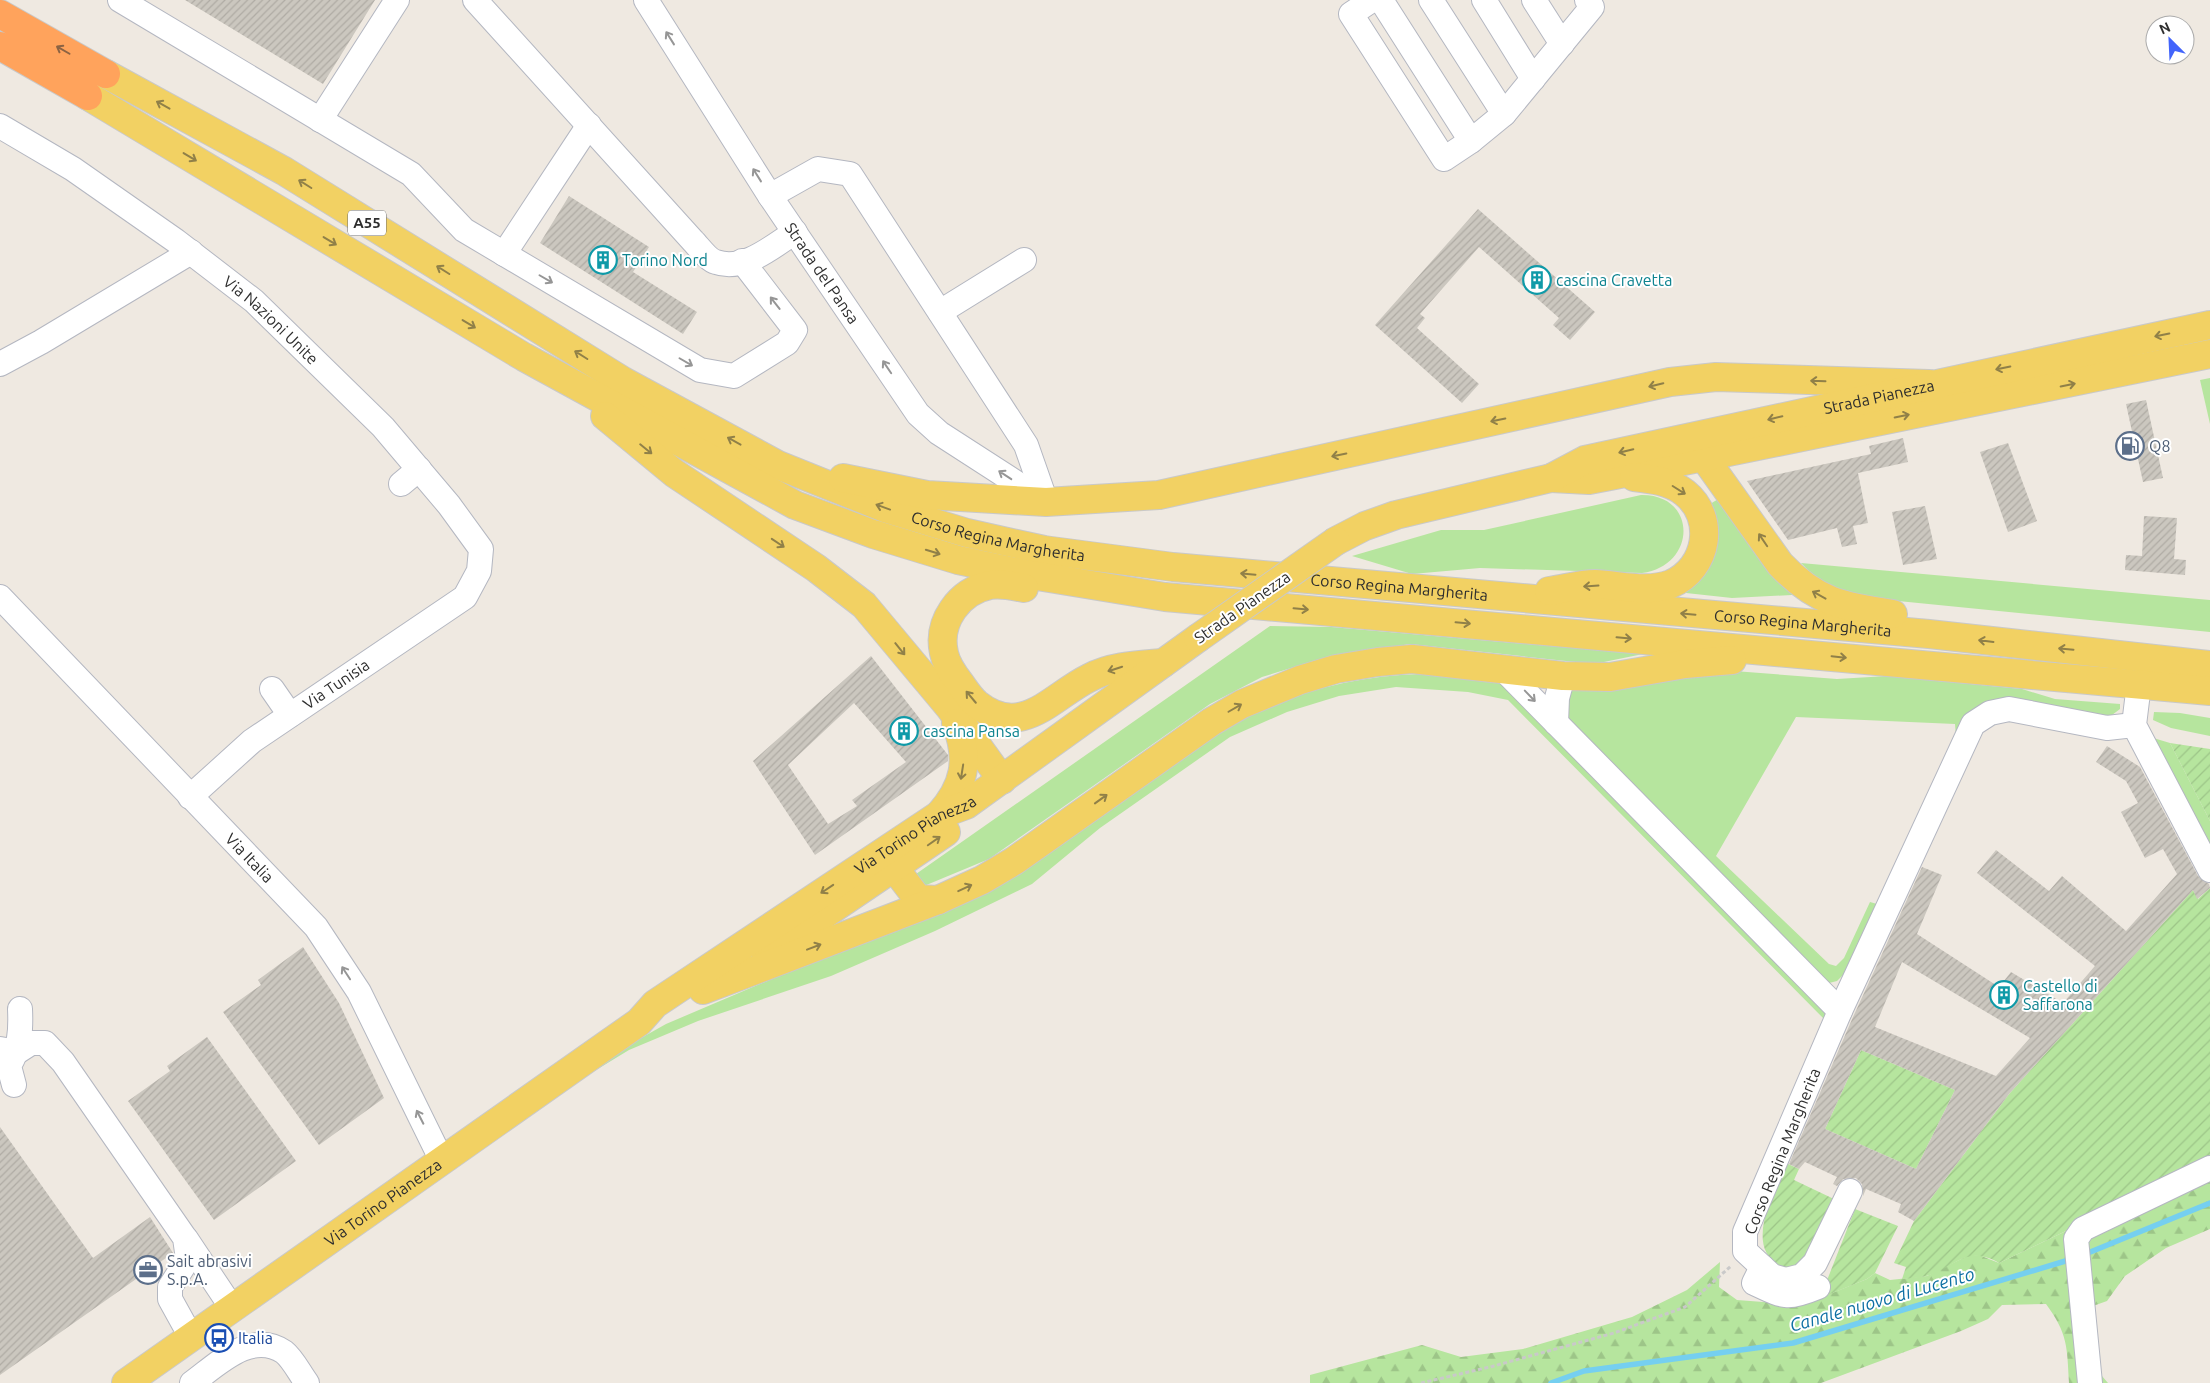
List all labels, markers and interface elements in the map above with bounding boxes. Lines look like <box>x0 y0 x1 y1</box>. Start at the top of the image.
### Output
north arrow <box>2145 15 2195 65</box>
text: N <box>2157 19 2173 38</box>
one-way arrow <box>664 31 674 45</box>
one-way arrow <box>56 45 71 55</box>
one-way arrow <box>156 100 170 110</box>
one-way arrow <box>183 152 197 162</box>
one-way arrow <box>751 168 761 182</box>
one-way arrow <box>298 179 312 189</box>
road number: A55 <box>348 210 386 236</box>
street label: Strada del Pansa <box>782 219 863 327</box>
one-way arrow <box>322 236 336 246</box>
building icon: Torino Nord <box>588 245 618 275</box>
place label: Torino Nord <box>622 251 708 269</box>
one-way arrow <box>437 264 451 274</box>
building icon: cascina Cravetta <box>1522 265 1552 295</box>
place label: cascina Cravetta <box>1556 271 1672 289</box>
street label: Via Nazioni Unite <box>220 272 322 368</box>
one-way arrow <box>538 275 553 285</box>
one-way arrow <box>769 297 780 310</box>
one-way arrow <box>461 320 475 330</box>
one-way arrow <box>2155 331 2171 340</box>
one-way arrow <box>575 350 589 360</box>
one-way arrow <box>679 357 693 367</box>
one-way arrow <box>882 361 892 375</box>
one-way arrow <box>1996 364 2012 374</box>
street label: Strada Pianezza <box>1822 376 1936 417</box>
one-way arrow <box>1810 377 1826 386</box>
one-way arrow <box>2060 379 2076 389</box>
one-way arrow <box>1649 381 1665 390</box>
one-way arrow <box>1894 411 1910 420</box>
one-way arrow <box>1767 414 1783 423</box>
one-way arrow <box>1490 416 1506 425</box>
fuel station icon: Q8 <box>2115 431 2145 461</box>
one-way arrow <box>727 436 742 446</box>
place label: Q8 <box>2149 437 2170 455</box>
one-way arrow <box>639 444 652 455</box>
one-way arrow <box>1618 447 1634 456</box>
one-way arrow <box>1331 451 1347 460</box>
one-way arrow <box>998 470 1012 480</box>
one-way arrow <box>1671 485 1685 495</box>
one-way arrow <box>875 502 891 511</box>
street label: Corso Regina Margherita <box>909 508 1086 564</box>
one-way arrow <box>1758 533 1768 547</box>
one-way arrow <box>771 538 785 548</box>
one-way arrow <box>924 548 940 558</box>
street label: Strada Pianezza <box>1191 567 1293 647</box>
one-way arrow <box>1240 569 1256 579</box>
street label: Corso Regina Margherita <box>1310 570 1489 604</box>
one-way arrow <box>1583 581 1599 590</box>
one-way arrow <box>1811 590 1826 600</box>
one-way arrow <box>1292 604 1308 614</box>
street label: Corso Regina Margherita <box>1713 606 1892 640</box>
one-way arrow <box>1681 609 1697 619</box>
one-way arrow <box>1454 619 1470 628</box>
one-way arrow <box>1616 633 1632 643</box>
one-way arrow <box>1978 636 1994 646</box>
one-way arrow <box>895 642 906 655</box>
one-way arrow <box>2058 644 2074 654</box>
one-way arrow <box>1830 653 1846 662</box>
street label: Via Tunisia <box>299 655 373 713</box>
one-way arrow <box>1107 665 1123 675</box>
one-way arrow <box>965 690 976 703</box>
one-way arrow <box>1524 690 1536 703</box>
one-way arrow <box>1228 702 1242 712</box>
building icon: cascina Pansa <box>889 716 919 746</box>
place label: cascina Pansa <box>923 722 1020 740</box>
one-way arrow <box>957 763 967 779</box>
street label: Via Torino Pianezza <box>851 792 979 878</box>
one-way arrow <box>1094 794 1108 804</box>
street label: Via Italia <box>222 829 277 886</box>
one-way arrow <box>927 836 941 846</box>
one-way arrow <box>957 882 972 892</box>
one-way arrow <box>821 884 835 894</box>
one-way arrow <box>806 942 821 952</box>
one-way arrow <box>341 966 351 980</box>
place label: Castello di Saffarona <box>2023 977 2098 1013</box>
building icon: Castello di Saffarona <box>1989 980 2019 1010</box>
street label: Corso Regina Margherita <box>1740 1065 1824 1237</box>
one-way arrow <box>415 1110 425 1125</box>
street label: Via Torino Pianezza <box>321 1155 445 1250</box>
place label: Sait abrasivi S.p.A. <box>167 1252 252 1288</box>
office icon: Sait abrasivi S.p.A. <box>133 1255 163 1285</box>
water label: Canale nuovo di Lucento <box>1787 1263 1977 1335</box>
bus stop icon: Italia <box>204 1323 234 1353</box>
place label: Italia <box>238 1329 273 1347</box>

